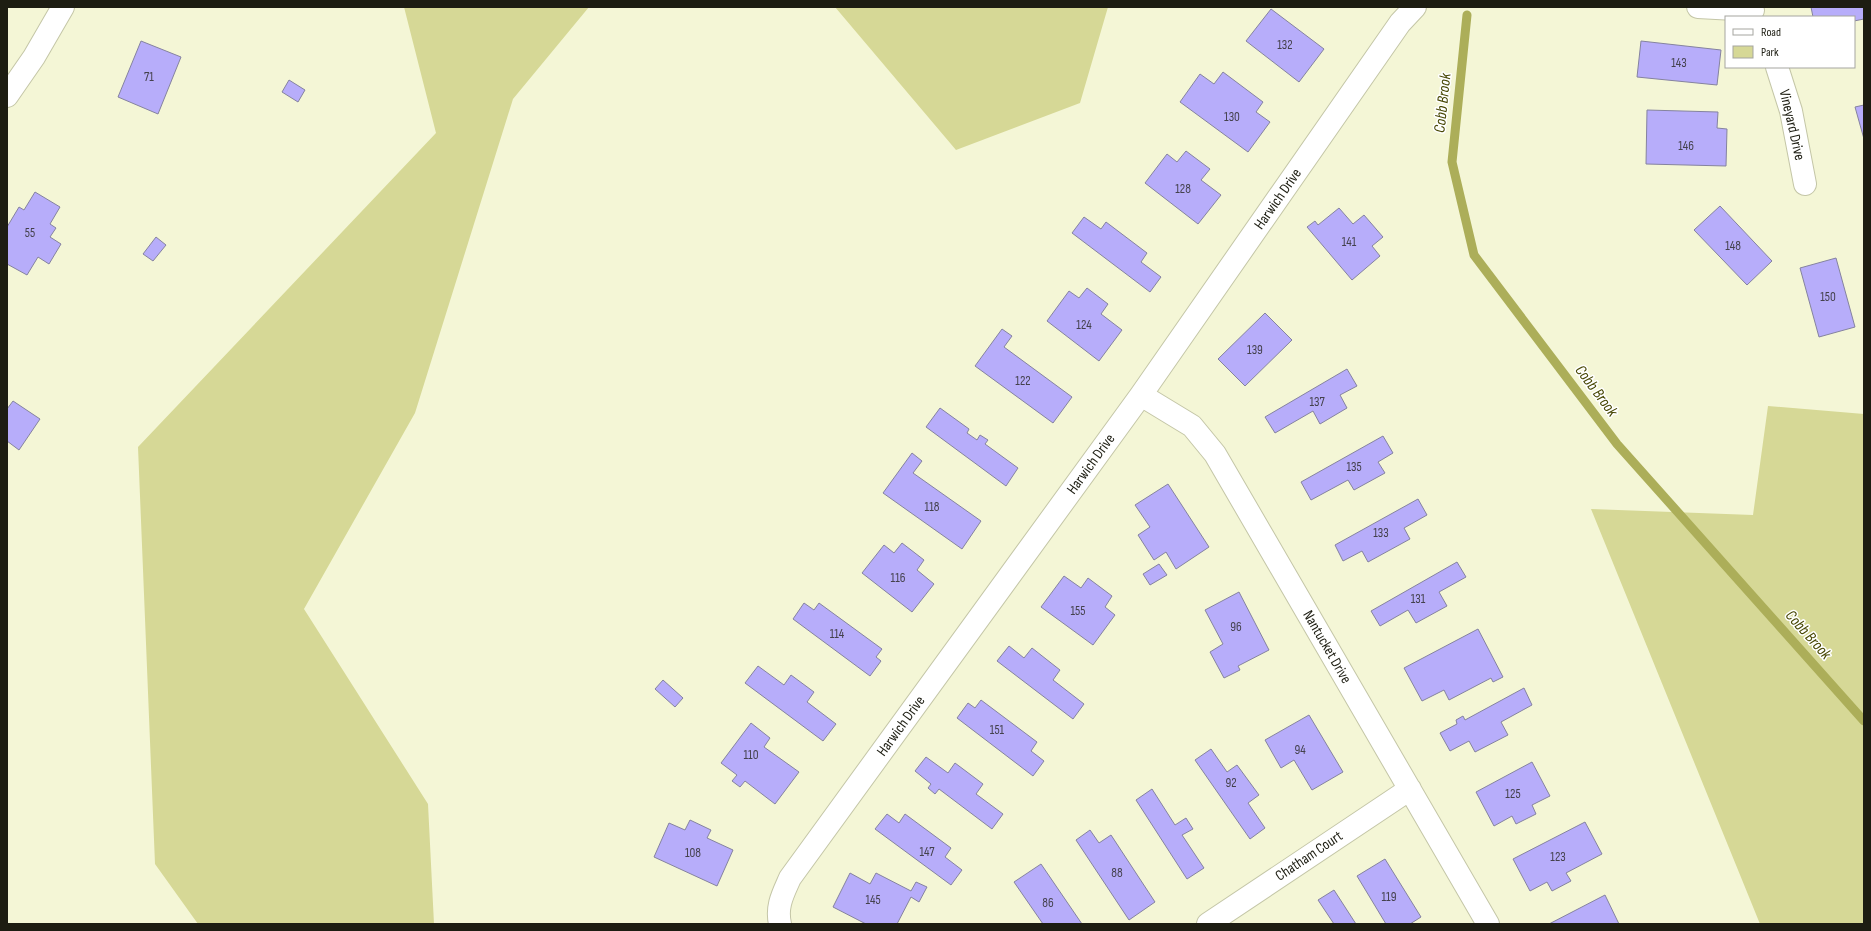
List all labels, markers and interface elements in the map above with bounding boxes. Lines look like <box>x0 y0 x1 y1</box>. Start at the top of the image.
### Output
legend <box>1725 16 1855 68</box>
text: Road <box>1761 25 1781 40</box>
house number: 132 <box>1277 37 1293 53</box>
text: Park <box>1761 45 1779 60</box>
house number: 143 <box>1671 55 1687 71</box>
house number: 71 <box>144 69 154 85</box>
water label: Cobb Brook <box>1430 71 1456 134</box>
street label: Vineyard Drive <box>1775 88 1809 162</box>
house number: 130 <box>1224 109 1240 125</box>
house number: 146 <box>1678 138 1694 154</box>
street label: Harwich Drive <box>1250 165 1306 233</box>
house number: 128 <box>1175 181 1191 197</box>
house number: 55 <box>25 225 35 241</box>
house number: 141 <box>1342 234 1357 250</box>
house number: 148 <box>1725 238 1741 254</box>
house number: 150 <box>1820 289 1836 305</box>
house number: 124 <box>1076 317 1092 333</box>
house number: 139 <box>1247 342 1263 358</box>
water label: Cobb Brook <box>1570 361 1622 421</box>
house number: 122 <box>1015 373 1031 389</box>
house number: 137 <box>1309 394 1325 410</box>
street label: Harwich Drive <box>1063 430 1119 498</box>
house number: 135 <box>1346 459 1362 475</box>
house number: 118 <box>925 499 940 515</box>
house number: 133 <box>1373 525 1389 541</box>
house number: 116 <box>891 570 906 586</box>
house number: 131 <box>1411 591 1426 607</box>
house number: 155 <box>1071 603 1085 619</box>
water label: Cobb Brook <box>1781 606 1836 664</box>
street label: Nantucket Drive <box>1298 607 1356 687</box>
house number: 96 <box>1230 619 1242 635</box>
house number: 114 <box>830 626 845 642</box>
street label: Harwich Drive <box>873 692 929 760</box>
house number: 151 <box>990 722 1005 738</box>
house number: 94 <box>1294 742 1306 758</box>
house number: 110 <box>744 747 759 763</box>
house number: 92 <box>1225 775 1237 791</box>
house number: 125 <box>1505 786 1521 802</box>
street label: Chatham Court <box>1272 826 1347 885</box>
house number: 147 <box>919 844 935 860</box>
house number: 108 <box>685 845 701 861</box>
house number: 123 <box>1550 849 1566 865</box>
house number: 88 <box>1111 865 1123 881</box>
house number: 119 <box>1382 889 1397 905</box>
house number: 145 <box>865 892 881 908</box>
house number: 86 <box>1042 895 1054 911</box>

